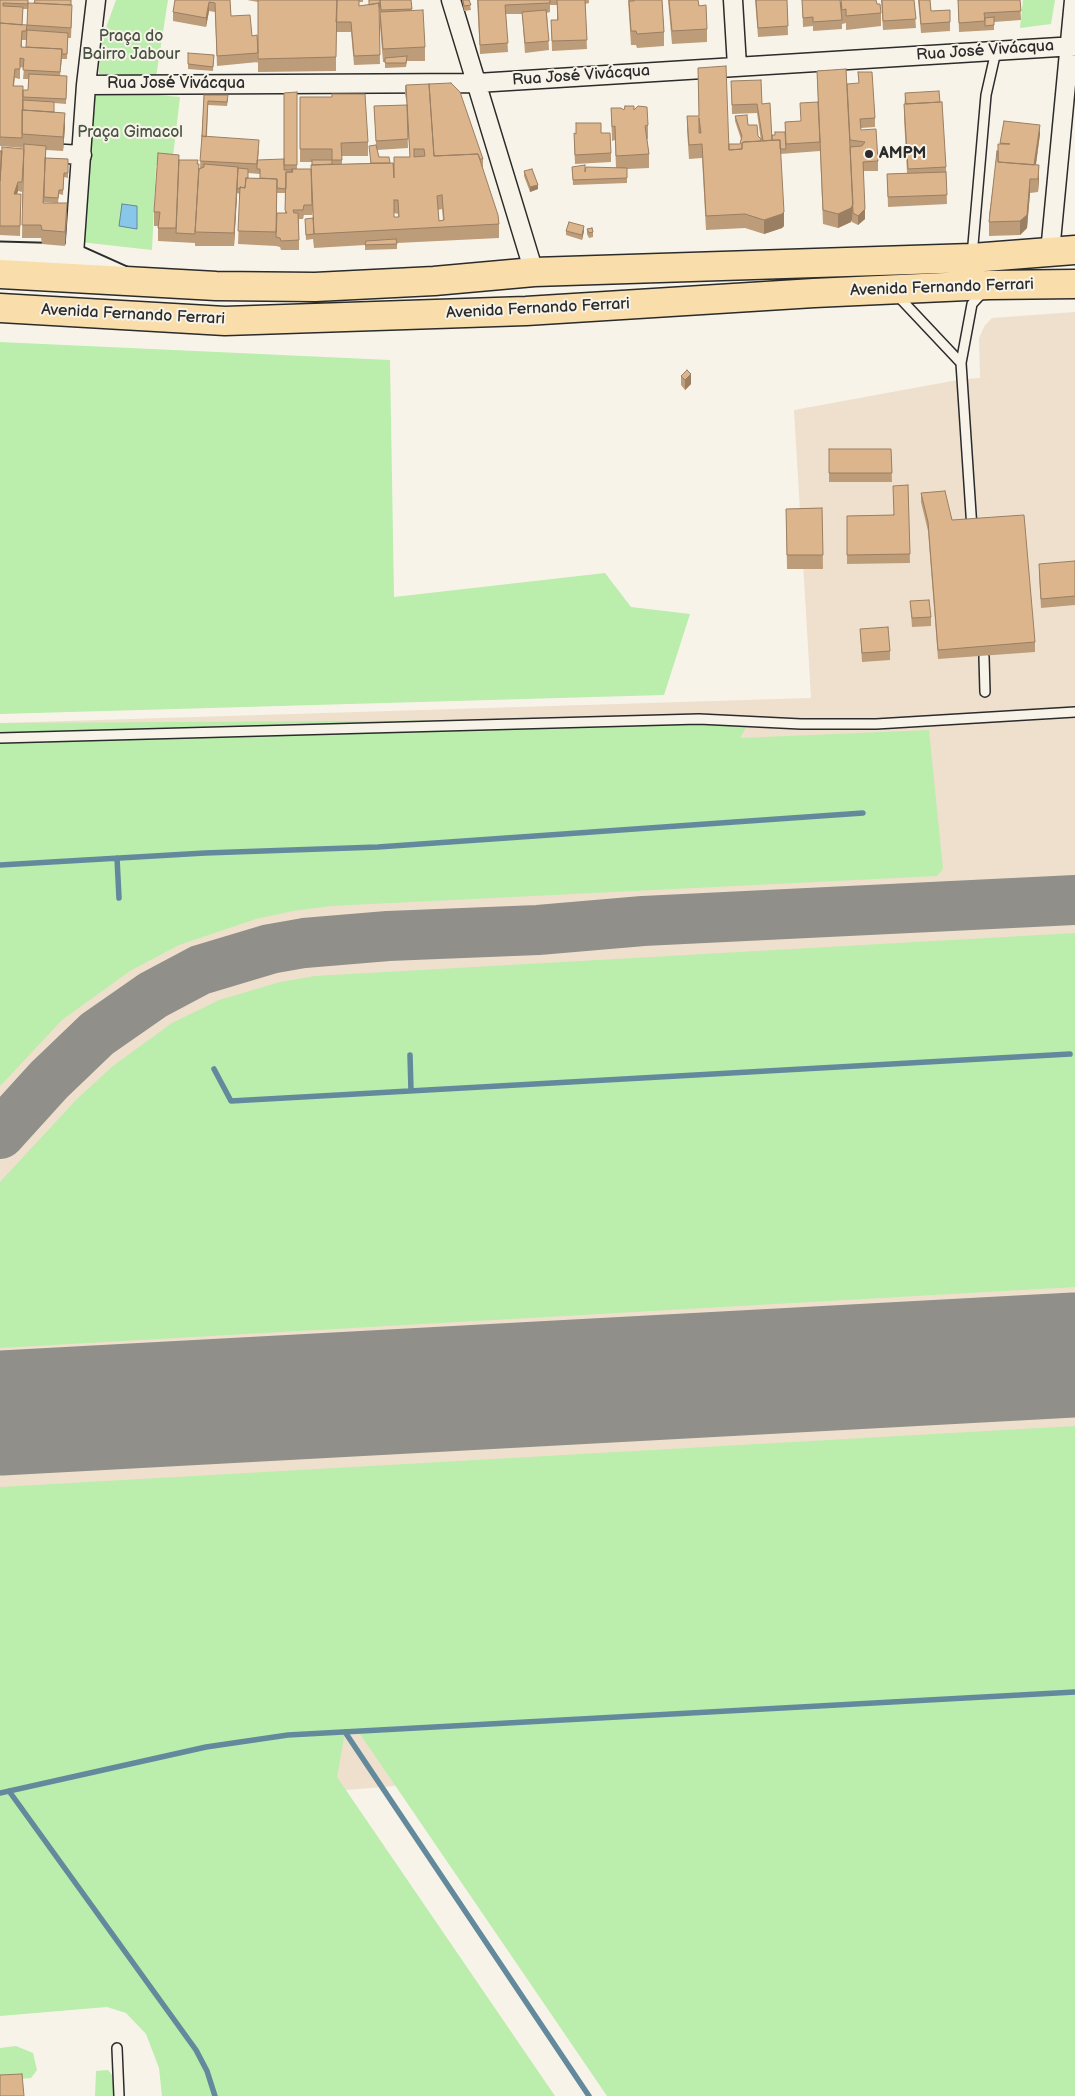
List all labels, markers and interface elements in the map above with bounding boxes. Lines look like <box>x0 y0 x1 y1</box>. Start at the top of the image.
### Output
park label: Praça do Bairro Jabour <box>82 27 180 65</box>
street label: Rua José Vivácqua <box>915 37 1055 65</box>
street label: Rua José Vivácqua <box>511 62 651 90</box>
street label: Rua José Vivácqua <box>107 74 245 94</box>
park label: Praça Gimacol <box>77 123 183 143</box>
place label: AMPM <box>879 144 926 164</box>
marker: AMPM <box>863 148 875 160</box>
street label: Avenida Fernando Ferrari <box>850 275 1034 301</box>
street label: Avenida Fernando Ferrari <box>446 295 630 323</box>
street label: Avenida Fernando Ferrari <box>41 301 225 329</box>

